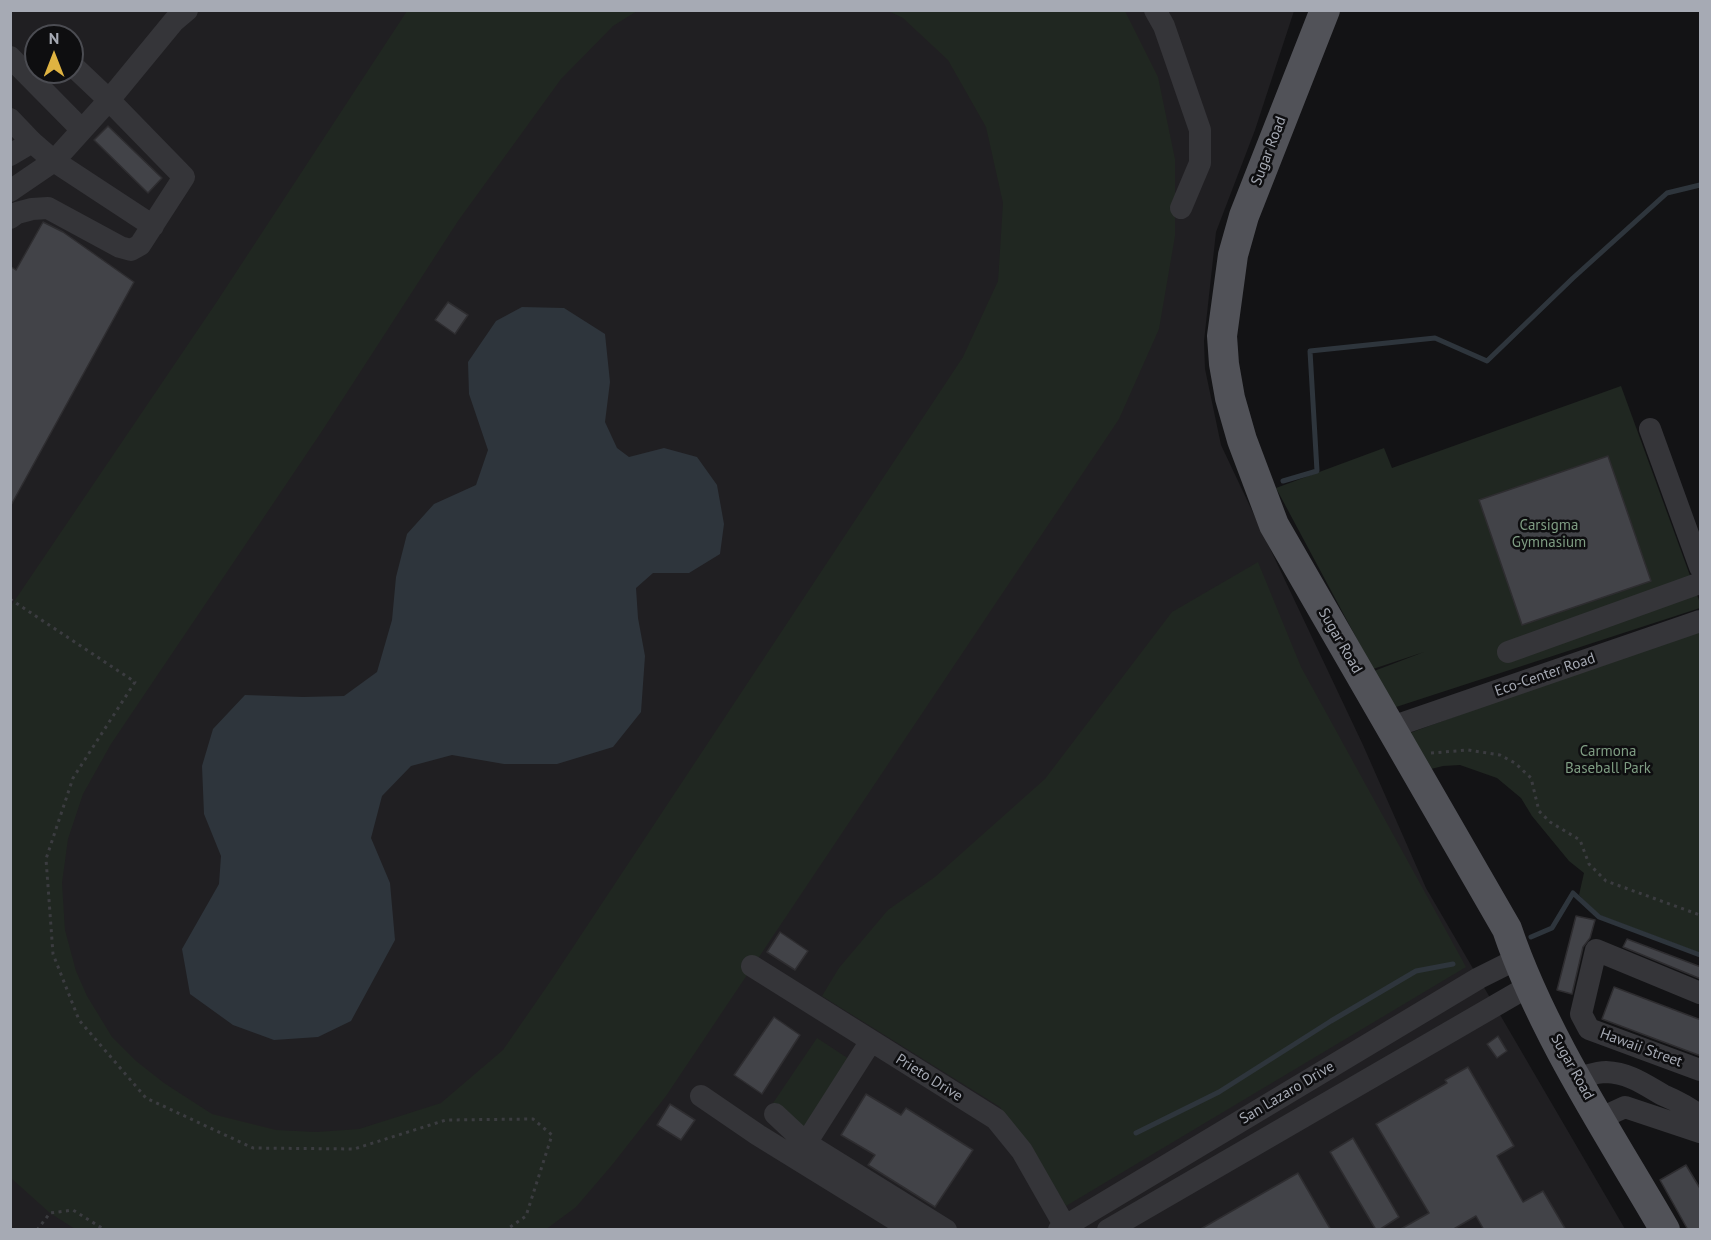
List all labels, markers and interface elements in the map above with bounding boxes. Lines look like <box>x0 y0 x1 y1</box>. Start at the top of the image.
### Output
north arrow <box>24 24 84 84</box>
text: N <box>49 28 59 48</box>
street label: Sugar Road <box>1248 114 1290 188</box>
park label: Carsigma Gymnasium <box>1512 517 1586 552</box>
street label: Sugar Road <box>1314 605 1366 677</box>
street label: Eco-Center Road <box>1492 649 1598 701</box>
park label: Carmona Baseball Park <box>1565 743 1651 778</box>
street label: Hawaii Street <box>1597 1025 1685 1071</box>
street label: Sugar Road <box>1547 1031 1597 1103</box>
street label: Prieto Drive <box>892 1050 966 1106</box>
street label: San Lazaro Drive <box>1236 1058 1338 1128</box>

